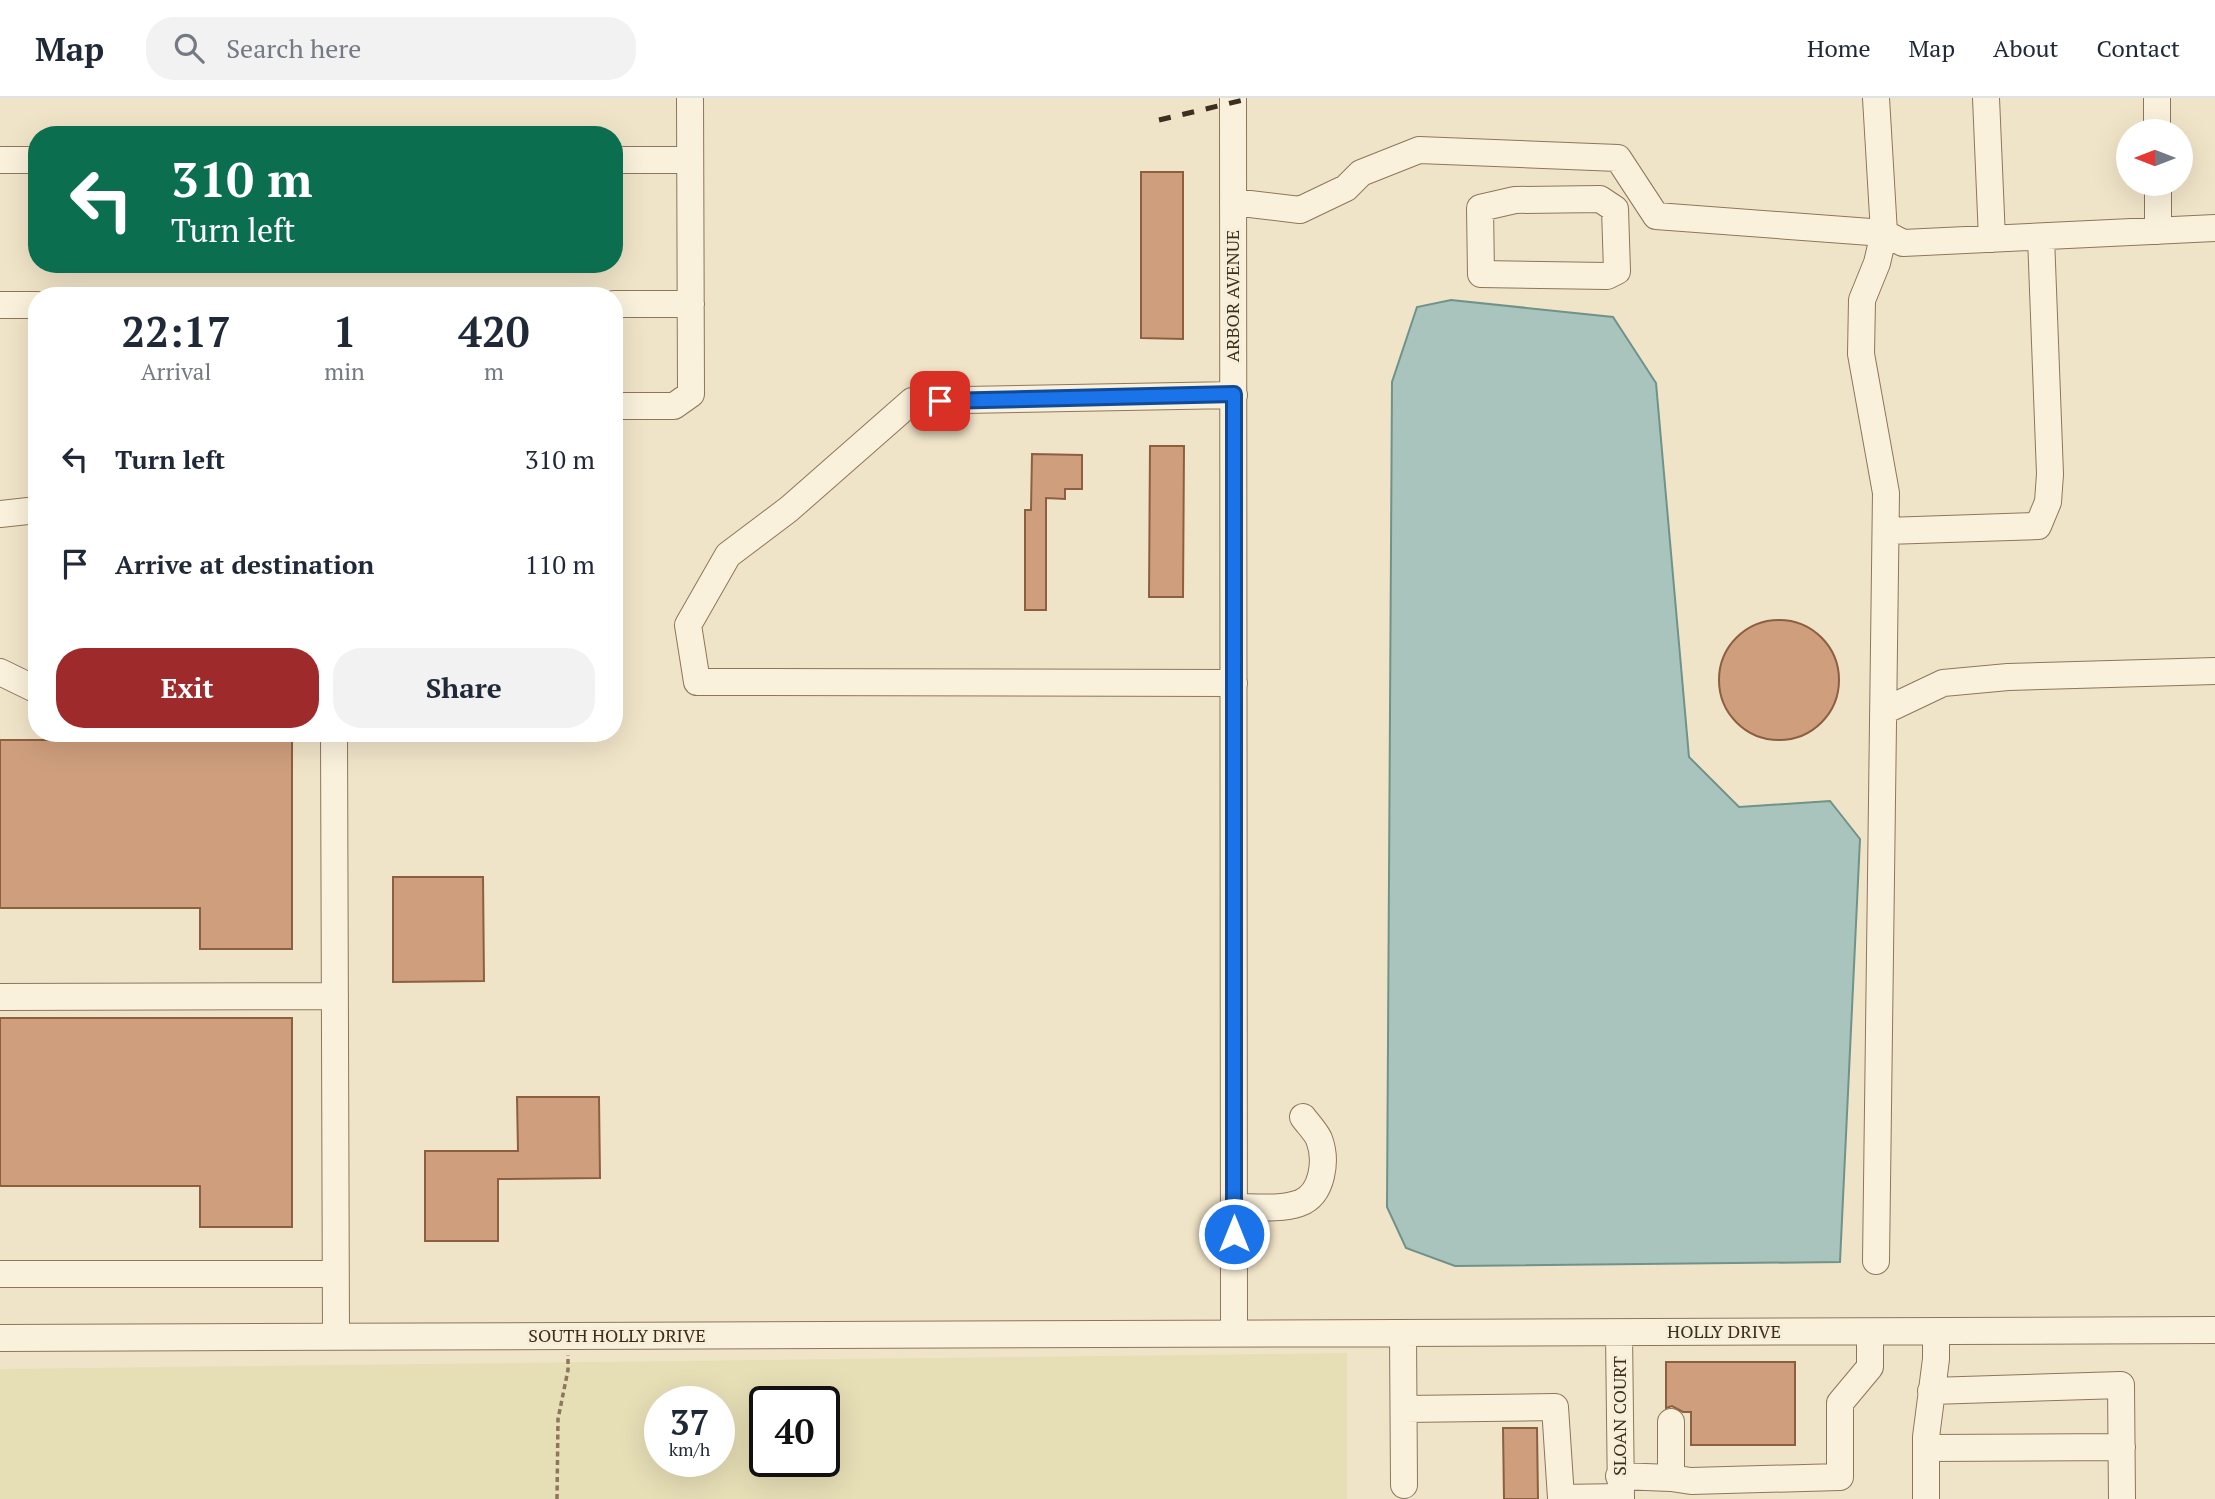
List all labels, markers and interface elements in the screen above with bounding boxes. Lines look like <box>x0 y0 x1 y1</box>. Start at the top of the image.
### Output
search box <box>146 17 636 80</box>
text: Map <box>35 27 104 70</box>
icon: search <box>170 29 208 67</box>
text: Search here <box>226 31 361 65</box>
text: Home <box>1807 32 1871 64</box>
text: Map <box>1909 32 1955 64</box>
text: About <box>1993 32 2059 64</box>
text: Contact <box>2097 32 2180 64</box>
north arrow <box>2116 119 2193 196</box>
map controls <box>2116 119 2193 196</box>
text: 310 m <box>171 146 313 211</box>
icon: left <box>56 154 147 245</box>
text: Turn left <box>171 209 295 251</box>
street label: ARBOR AVENUE <box>1220 230 1244 362</box>
text: 22:17 <box>122 303 231 359</box>
text: 1 <box>333 303 356 359</box>
text: 420 <box>458 303 529 359</box>
text: Arrival <box>141 356 211 387</box>
text: min <box>324 356 365 387</box>
text: m <box>484 356 504 387</box>
pin <box>910 371 970 431</box>
icon: arrive <box>921 382 959 420</box>
icon: left <box>56 440 94 478</box>
text: Turn left <box>115 442 225 476</box>
text: 310 m <box>525 442 595 476</box>
icon: arrive <box>56 545 94 583</box>
text: Arrive at destination <box>115 547 374 581</box>
text: 110 m <box>525 547 595 581</box>
button: Exit <box>56 648 319 728</box>
button: Share <box>333 648 595 728</box>
position arrow <box>1197 1197 1271 1271</box>
street label: HOLLY DRIVE <box>1667 1319 1781 1343</box>
street label: SOUTH HOLLY DRIVE <box>528 1323 706 1347</box>
street label: SLOAN COURT <box>1607 1356 1631 1476</box>
speed limit sign: 40 <box>749 1386 840 1477</box>
text: 37 <box>670 1399 709 1445</box>
text: km/h <box>669 1437 710 1461</box>

